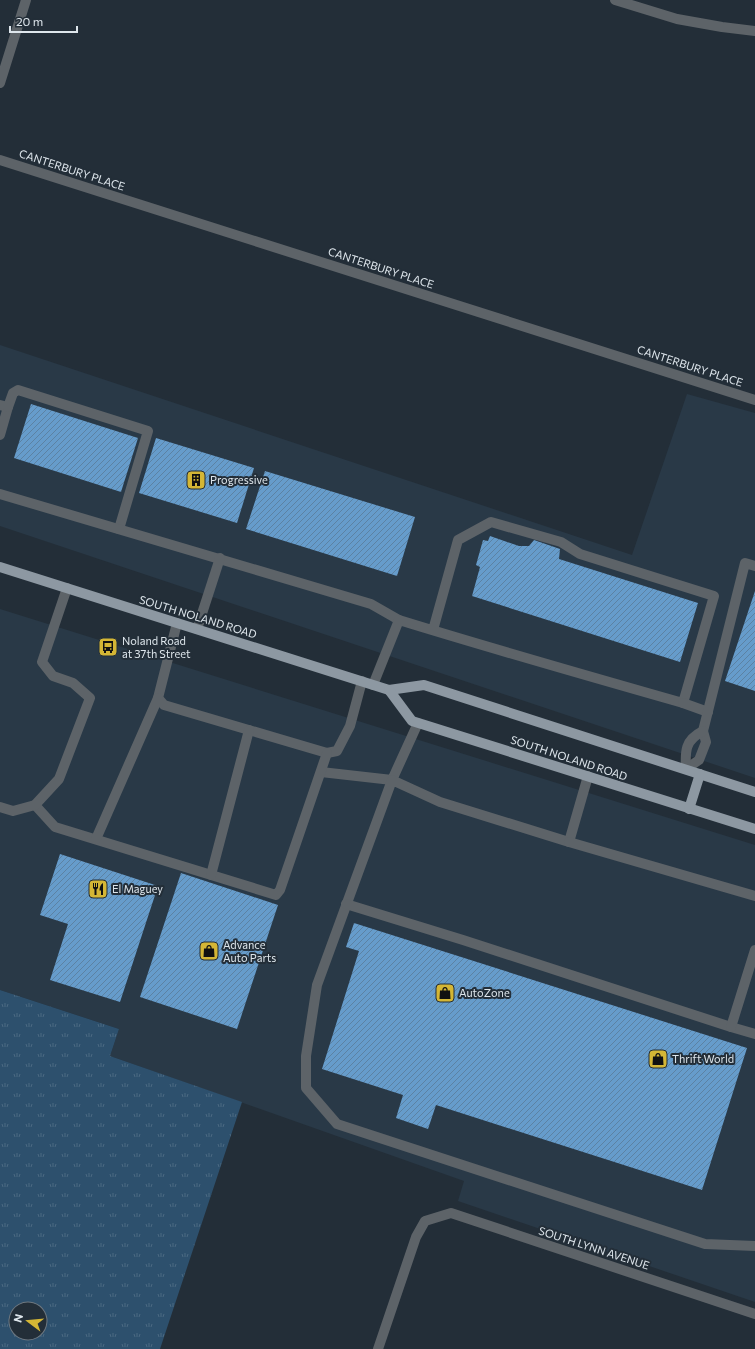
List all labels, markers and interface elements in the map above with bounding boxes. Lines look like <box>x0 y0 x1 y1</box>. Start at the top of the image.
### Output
scale bar <box>10 8 77 34</box>
text: 20 m <box>16 14 43 28</box>
street label: CANTERBURY PLACE <box>18 146 127 193</box>
street label: CANTERBURY PLACE <box>327 244 436 291</box>
street label: CANTERBURY PLACE <box>636 342 745 389</box>
building icon: Progressive <box>185 469 207 491</box>
place label: Progressive <box>210 473 268 486</box>
street label: SOUTH NOLAND ROAD <box>138 592 258 641</box>
place label: Noland Road at 37th Street <box>122 634 191 660</box>
bus stop icon: Noland Road at 37th Street <box>97 636 119 658</box>
street label: SOUTH NOLAND ROAD <box>509 732 629 783</box>
restaurant icon: El Maguey <box>87 878 109 900</box>
place label: El Maguey <box>112 882 163 895</box>
place label: Advance Auto Parts <box>223 938 276 964</box>
shop icon: Advance Auto Parts <box>198 940 220 962</box>
shop icon: AutoZone <box>434 982 456 1004</box>
place label: AutoZone <box>459 986 510 999</box>
shop icon: Thrift World <box>647 1048 669 1070</box>
place label: Thrift World <box>672 1052 734 1065</box>
street label: SOUTH LYNN AVENUE <box>537 1223 651 1272</box>
north arrow <box>8 1301 48 1341</box>
text: N <box>11 1312 25 1324</box>

